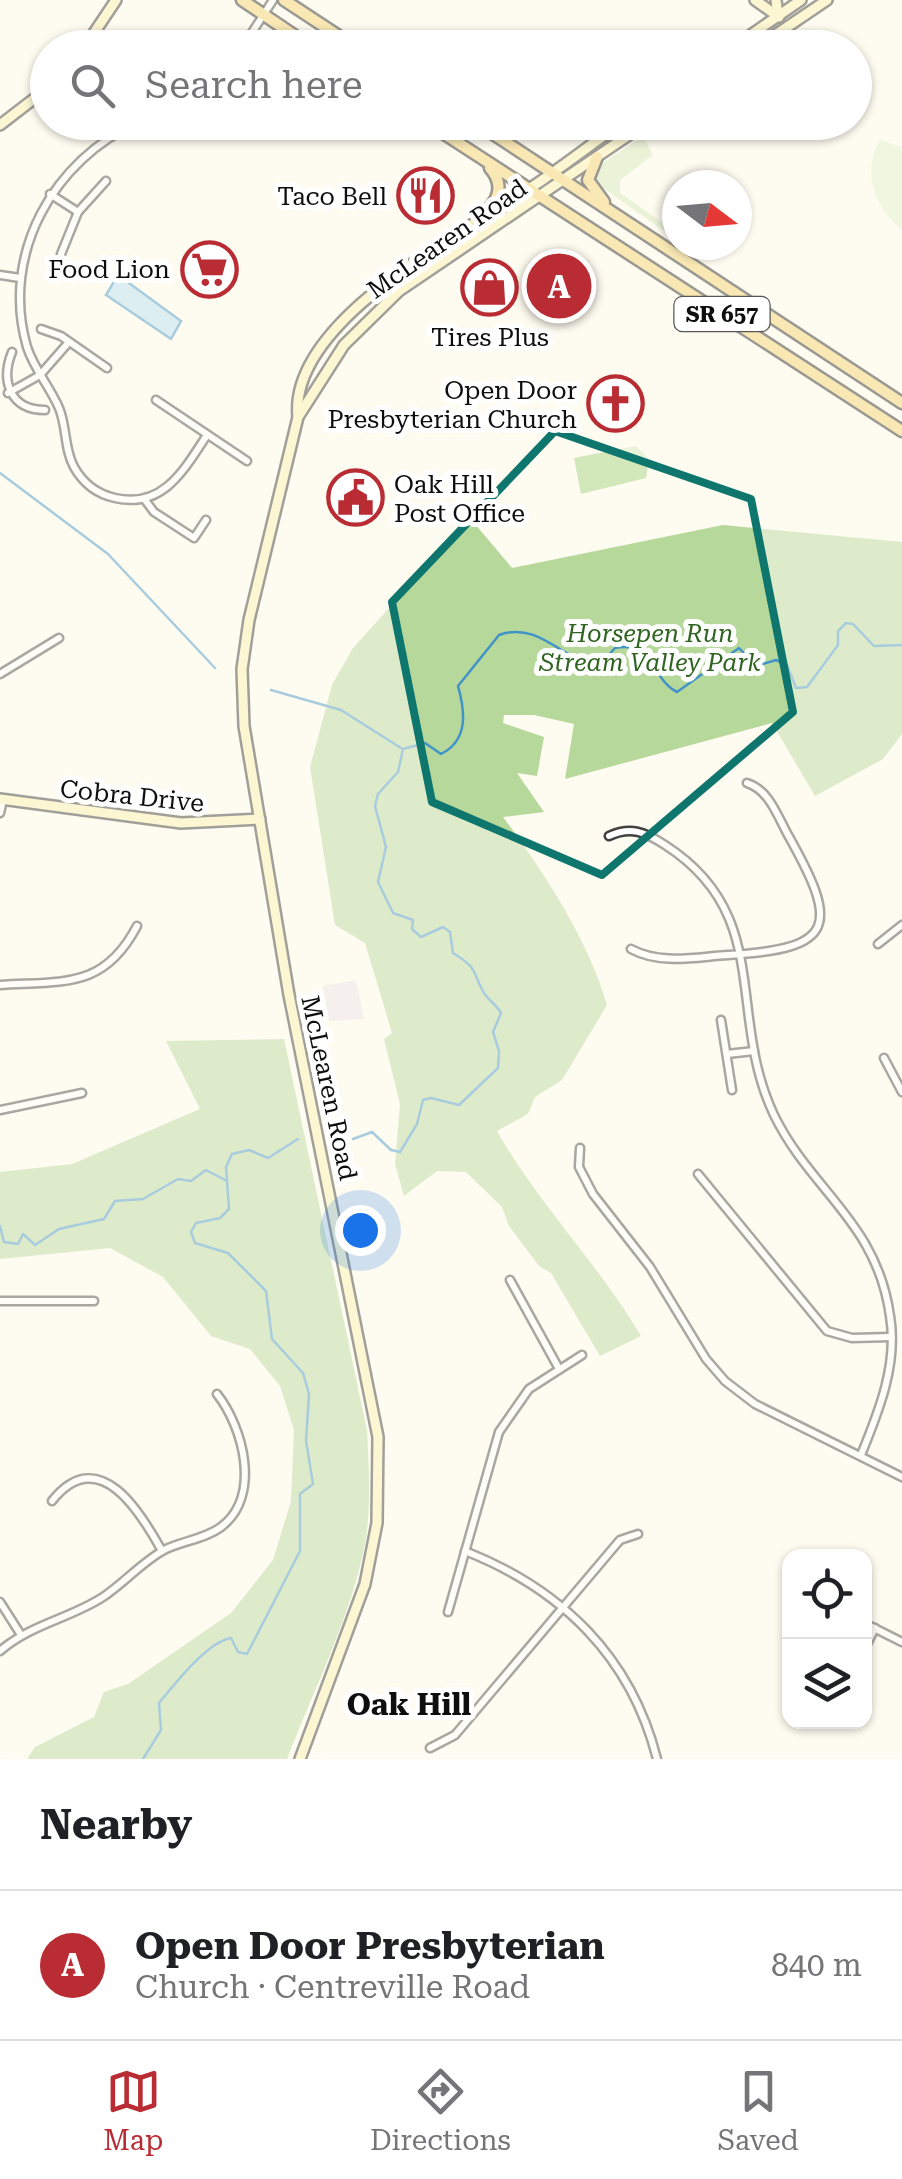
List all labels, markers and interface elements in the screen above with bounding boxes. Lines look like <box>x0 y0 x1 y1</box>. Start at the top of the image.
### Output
search box <box>30 30 872 140</box>
icon: search <box>65 58 120 113</box>
text: Search here <box>145 63 363 107</box>
restaurant icon: Taco Bell <box>396 166 456 226</box>
north arrow <box>662 170 752 260</box>
street label: McLearen Road <box>362 173 532 305</box>
place label: Taco Bell <box>277 182 387 211</box>
supermarket icon: Food Lion <box>179 239 239 299</box>
pin: A <box>526 248 592 324</box>
place label: Food Lion <box>48 255 170 284</box>
shop icon: Tires Plus <box>460 258 520 318</box>
road number: SR 657 <box>674 297 770 331</box>
place label: Tires Plus <box>431 323 549 352</box>
church icon: Open Door Presbyterian Church <box>586 374 646 434</box>
place label: Open Door Presbyterian Church <box>327 376 577 434</box>
public building icon: Oak Hill Post Office <box>325 468 385 528</box>
place label: Oak Hill Post Office <box>394 470 525 528</box>
park label: Horsepen Run Stream Valley Park <box>538 619 761 677</box>
street label: Cobra Drive <box>59 774 205 818</box>
street label: McLearen Road <box>295 993 363 1183</box>
your location <box>335 1205 386 1256</box>
map controls <box>782 1549 872 1729</box>
button: locate <box>782 1549 872 1639</box>
button: layers <box>782 1639 872 1729</box>
district label: Oak Hill <box>347 1687 471 1722</box>
text: Nearby <box>40 1800 192 1849</box>
text: Open Door Presbyterian <box>135 1924 605 1968</box>
text: A <box>61 1946 84 1984</box>
text: 840 m <box>771 1946 862 1984</box>
text: Church · Centreville Road <box>135 1968 530 2006</box>
tab: Map <box>103 2064 163 2157</box>
tab: Directions <box>370 2064 511 2157</box>
tab: Saved <box>717 2064 799 2157</box>

